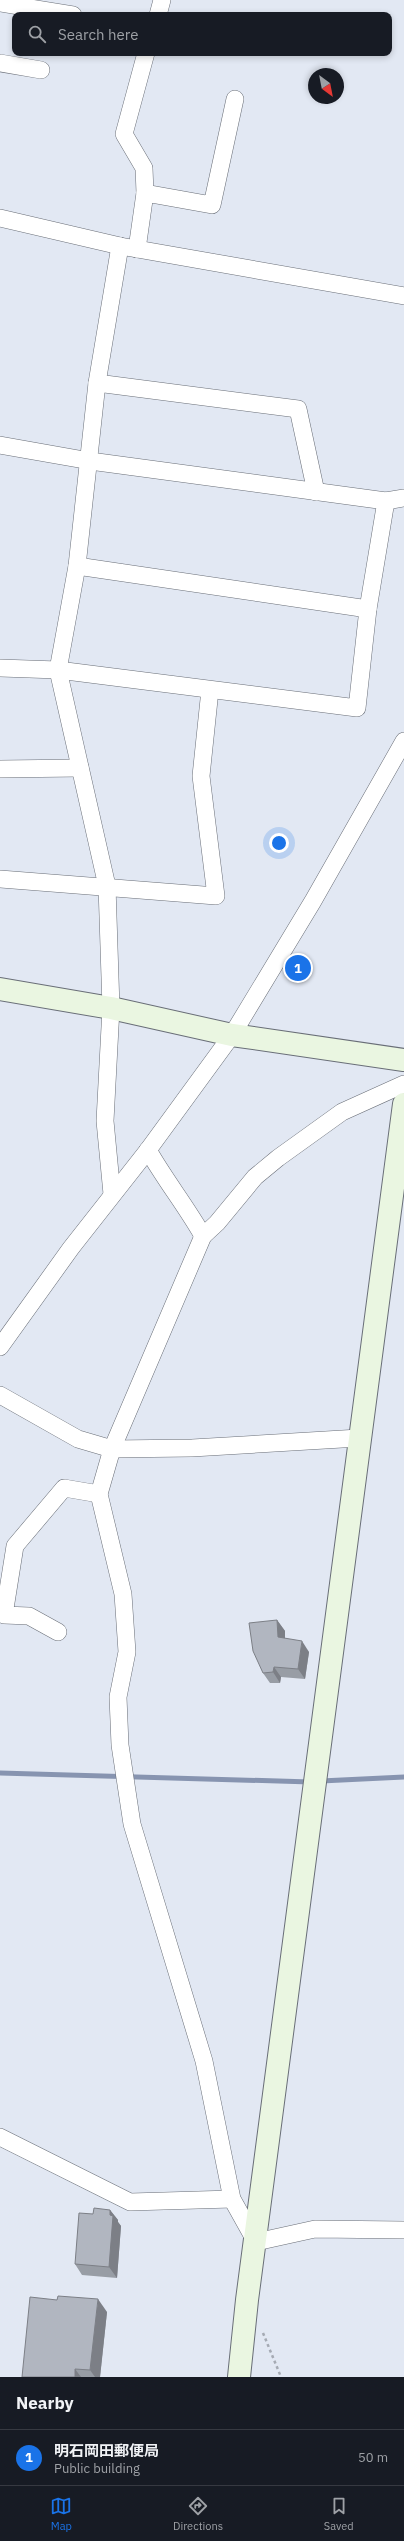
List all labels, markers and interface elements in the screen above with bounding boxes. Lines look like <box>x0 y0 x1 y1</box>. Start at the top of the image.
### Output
search box <box>12 12 392 56</box>
icon: search <box>26 23 48 45</box>
text: Search here <box>58 25 138 44</box>
north arrow <box>308 68 344 104</box>
your location <box>269 833 289 853</box>
pin: 1 <box>285 953 311 983</box>
text: Nearby <box>16 2392 74 2414</box>
text: 明石岡田郵便局 <box>54 2441 159 2460</box>
text: 1 <box>25 2449 33 2466</box>
text: 50 m <box>358 2449 388 2466</box>
text: Public building <box>54 2460 140 2477</box>
tab: Map <box>50 2495 72 2533</box>
tab: Directions <box>173 2495 223 2533</box>
tab: Saved <box>324 2495 354 2533</box>

